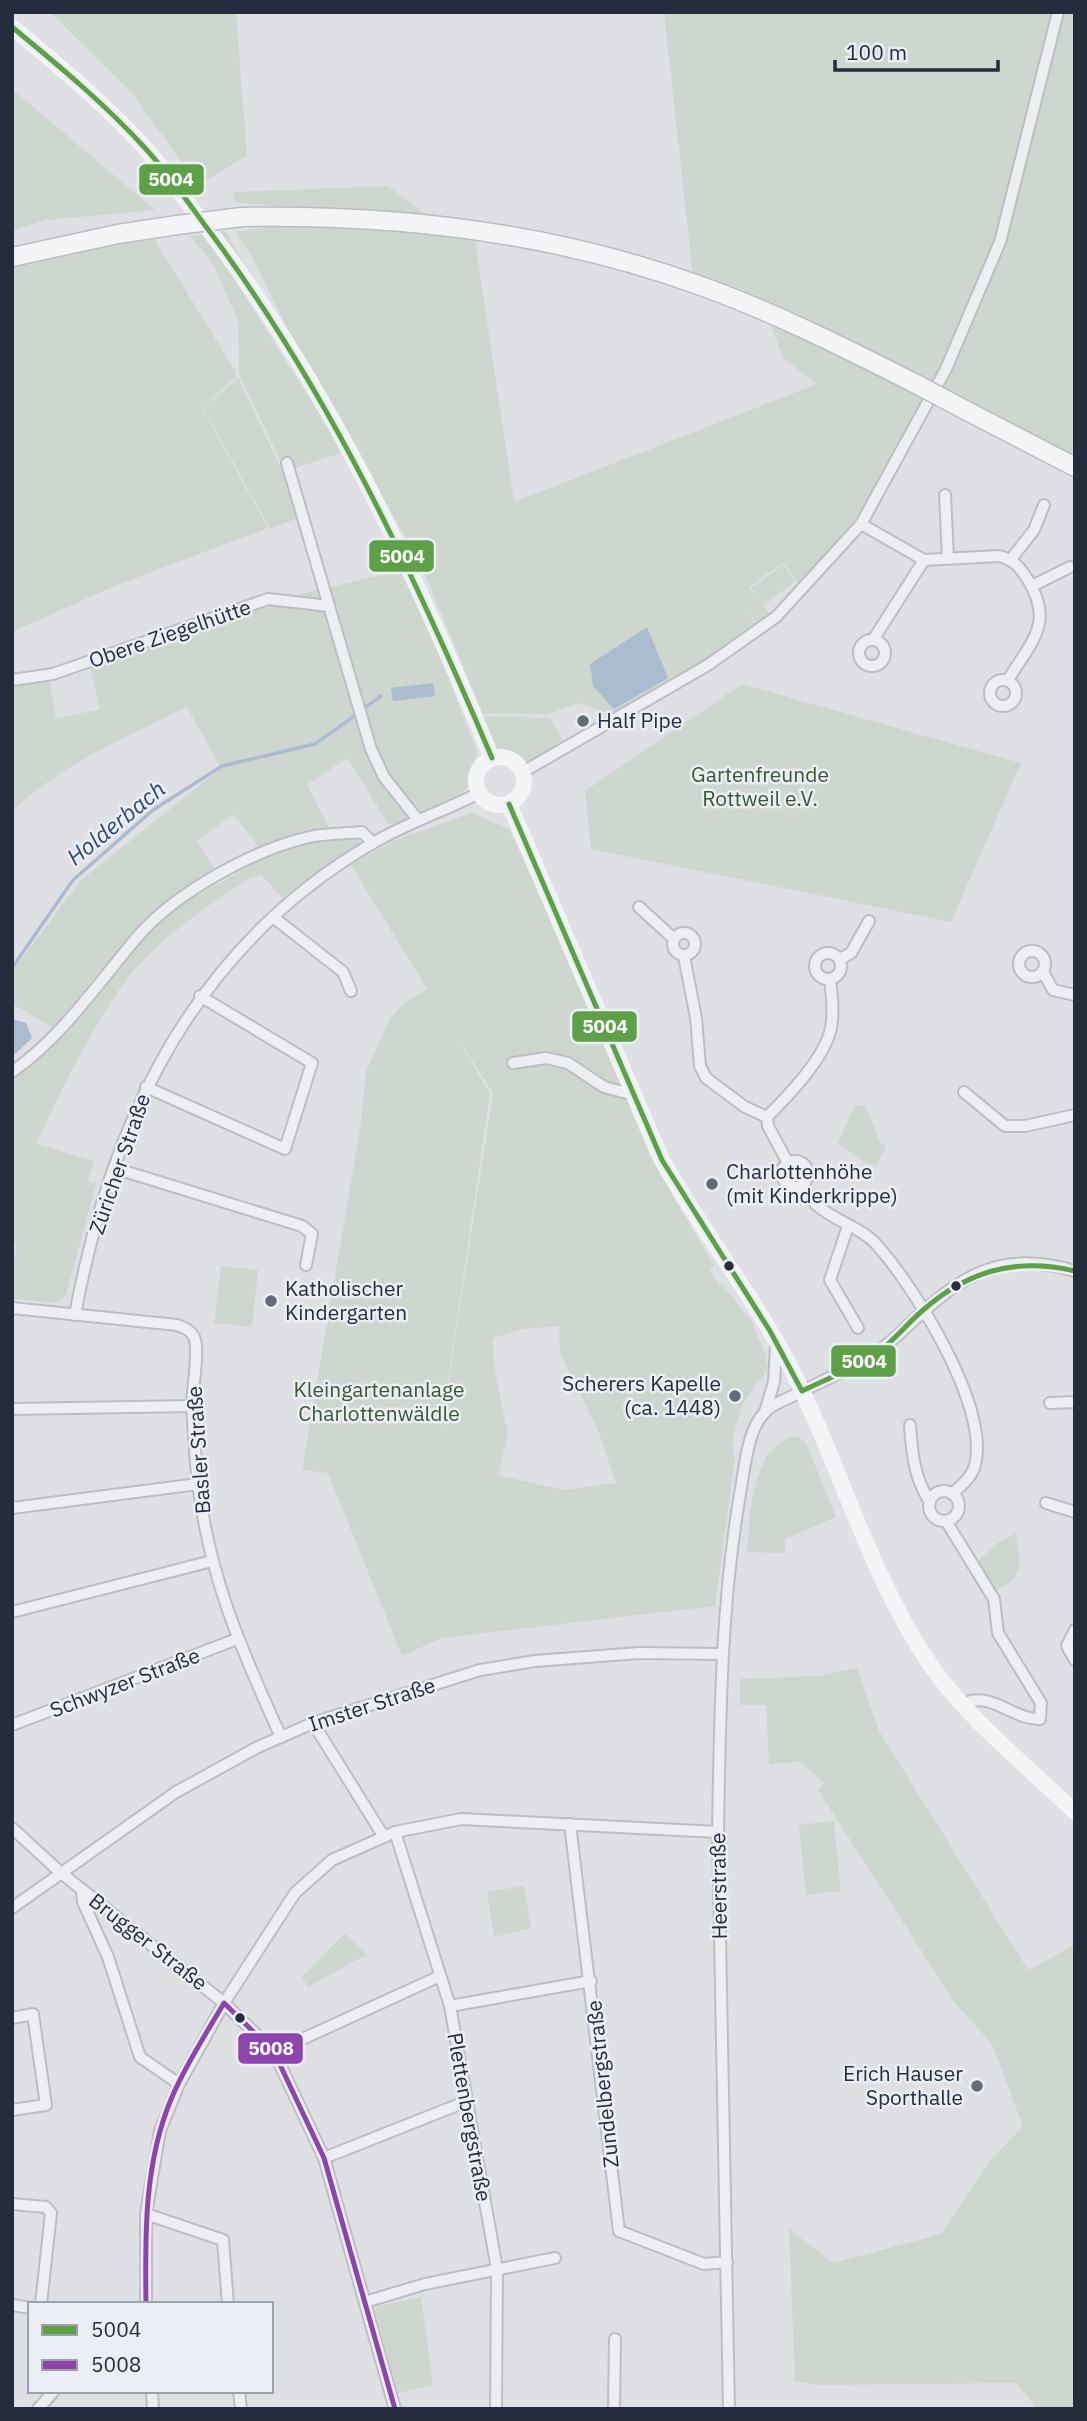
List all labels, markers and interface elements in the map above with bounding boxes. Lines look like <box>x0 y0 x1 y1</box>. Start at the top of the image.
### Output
scale bar <box>835 28 998 72</box>
text: 100 m <box>846 38 907 66</box>
line badge: 5004 <box>138 163 205 196</box>
text: 5004 <box>148 167 194 191</box>
line badge: 5004 <box>368 539 435 573</box>
text: 5004 <box>379 544 425 568</box>
street label: Obere Ziegelhütte <box>85 592 254 674</box>
place label: Half Pipe <box>597 706 682 734</box>
marker: Half Pipe <box>575 713 591 729</box>
park label: Gartenfreunde Rottweil e.V. <box>691 760 829 812</box>
water label: Holderbach <box>60 773 171 871</box>
line badge: 5004 <box>571 1010 638 1043</box>
text: 5004 <box>582 1014 628 1038</box>
street label: Züricher Straße <box>82 1090 156 1238</box>
place label: Charlottenhöhe (mit Kinderkrippe) <box>726 1157 898 1209</box>
marker: Charlottenhöhe (mit Kinderkrippe) <box>704 1176 720 1192</box>
unlabelled marker <box>722 1259 736 1273</box>
place label: Katholischer Kindergarten <box>285 1274 407 1326</box>
unlabelled marker <box>949 1279 963 1293</box>
marker: Katholischer Kindergarten <box>263 1293 279 1309</box>
line badge: 5004 <box>830 1344 897 1378</box>
text: 5004 <box>841 1349 887 1373</box>
place label: Scherers Kapelle (ca. 1448) <box>562 1369 721 1421</box>
park label: Kleingartenanlage Charlottenwäldle <box>293 1375 465 1427</box>
street label: Basler Straße <box>180 1385 216 1515</box>
marker: Scherers Kapelle (ca. 1448) <box>727 1388 743 1404</box>
street label: Schwyzer Straße <box>46 1641 204 1724</box>
street label: Imster Straße <box>305 1670 439 1738</box>
street label: Heerstraße <box>703 1832 733 1940</box>
street label: Brugger Straße <box>84 1886 214 1996</box>
street label: Zundelbergstraße <box>579 1999 625 2169</box>
unlabelled marker <box>233 2011 247 2025</box>
street label: Plettenbergstraße <box>441 2030 499 2204</box>
line badge: 5008 <box>237 2032 304 2065</box>
text: 5008 <box>248 2036 294 2060</box>
place label: Erich Hauser Sporthalle <box>843 2059 963 2111</box>
marker: Erich Hauser Sporthalle <box>969 2078 985 2094</box>
legend <box>28 2302 273 2393</box>
text: 5004 <box>91 2315 141 2343</box>
text: 5008 <box>91 2350 141 2378</box>

